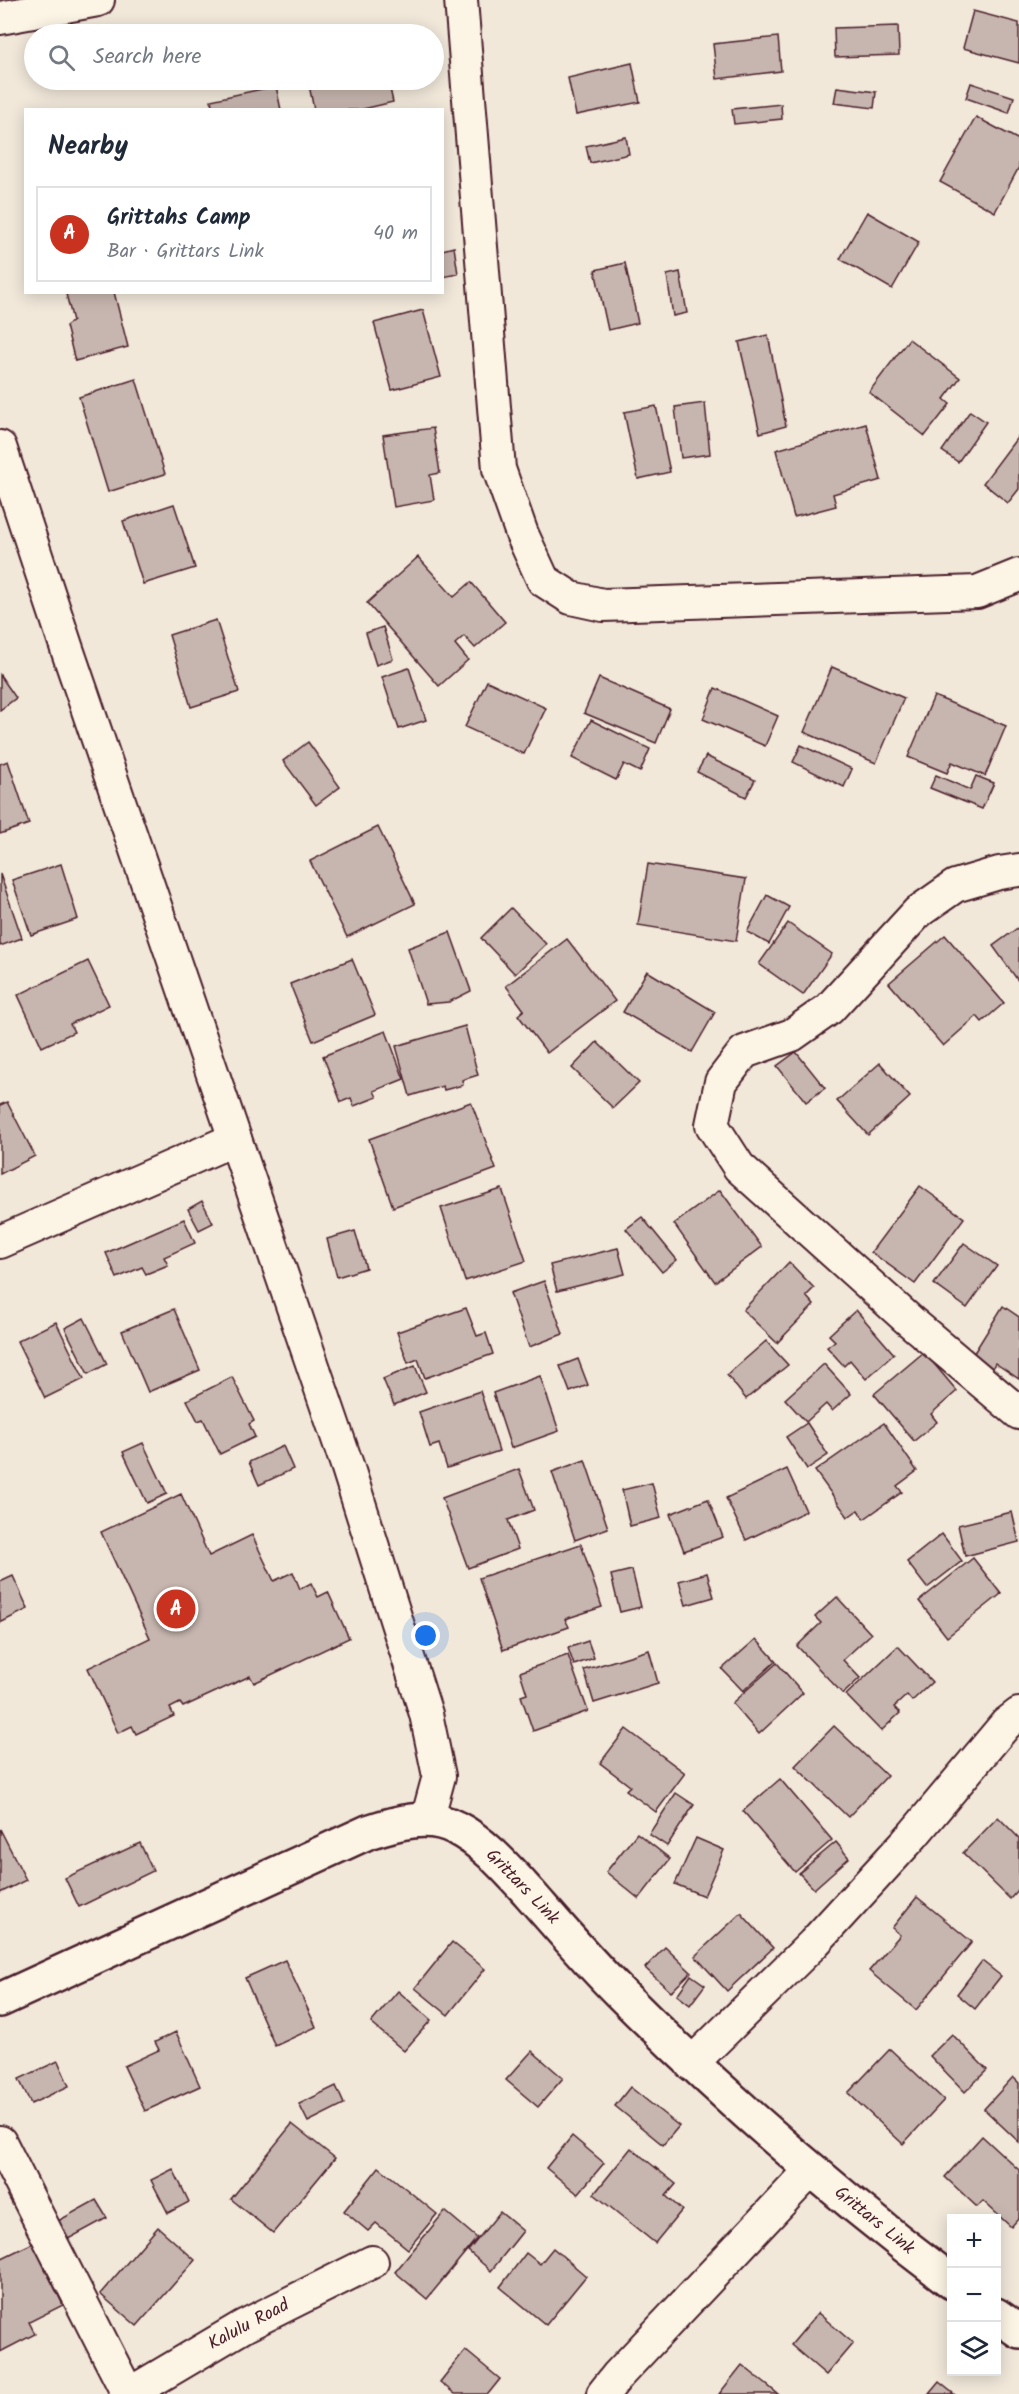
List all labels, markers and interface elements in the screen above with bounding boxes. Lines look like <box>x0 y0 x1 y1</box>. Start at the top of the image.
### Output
search box <box>24 24 444 90</box>
text: Search here <box>93 40 201 75</box>
icon: search <box>45 41 78 74</box>
text: Nearby <box>48 126 128 168</box>
text: Grittahs Camp <box>107 201 251 236</box>
text: A <box>63 218 76 250</box>
text: 40 m <box>373 218 418 250</box>
text: Bar · Grittars Link <box>107 236 264 268</box>
pin: A <box>156 1586 195 1632</box>
your location <box>411 1621 440 1650</box>
street label: Grittars Link <box>478 1842 566 1932</box>
street label: Grittars Link <box>827 2179 921 2263</box>
map controls <box>947 2214 1001 2376</box>
button: + <box>947 2214 1001 2268</box>
button: − <box>947 2268 1001 2322</box>
street label: Kalulu Road <box>203 2291 296 2359</box>
button: layers <box>947 2322 1001 2376</box>

